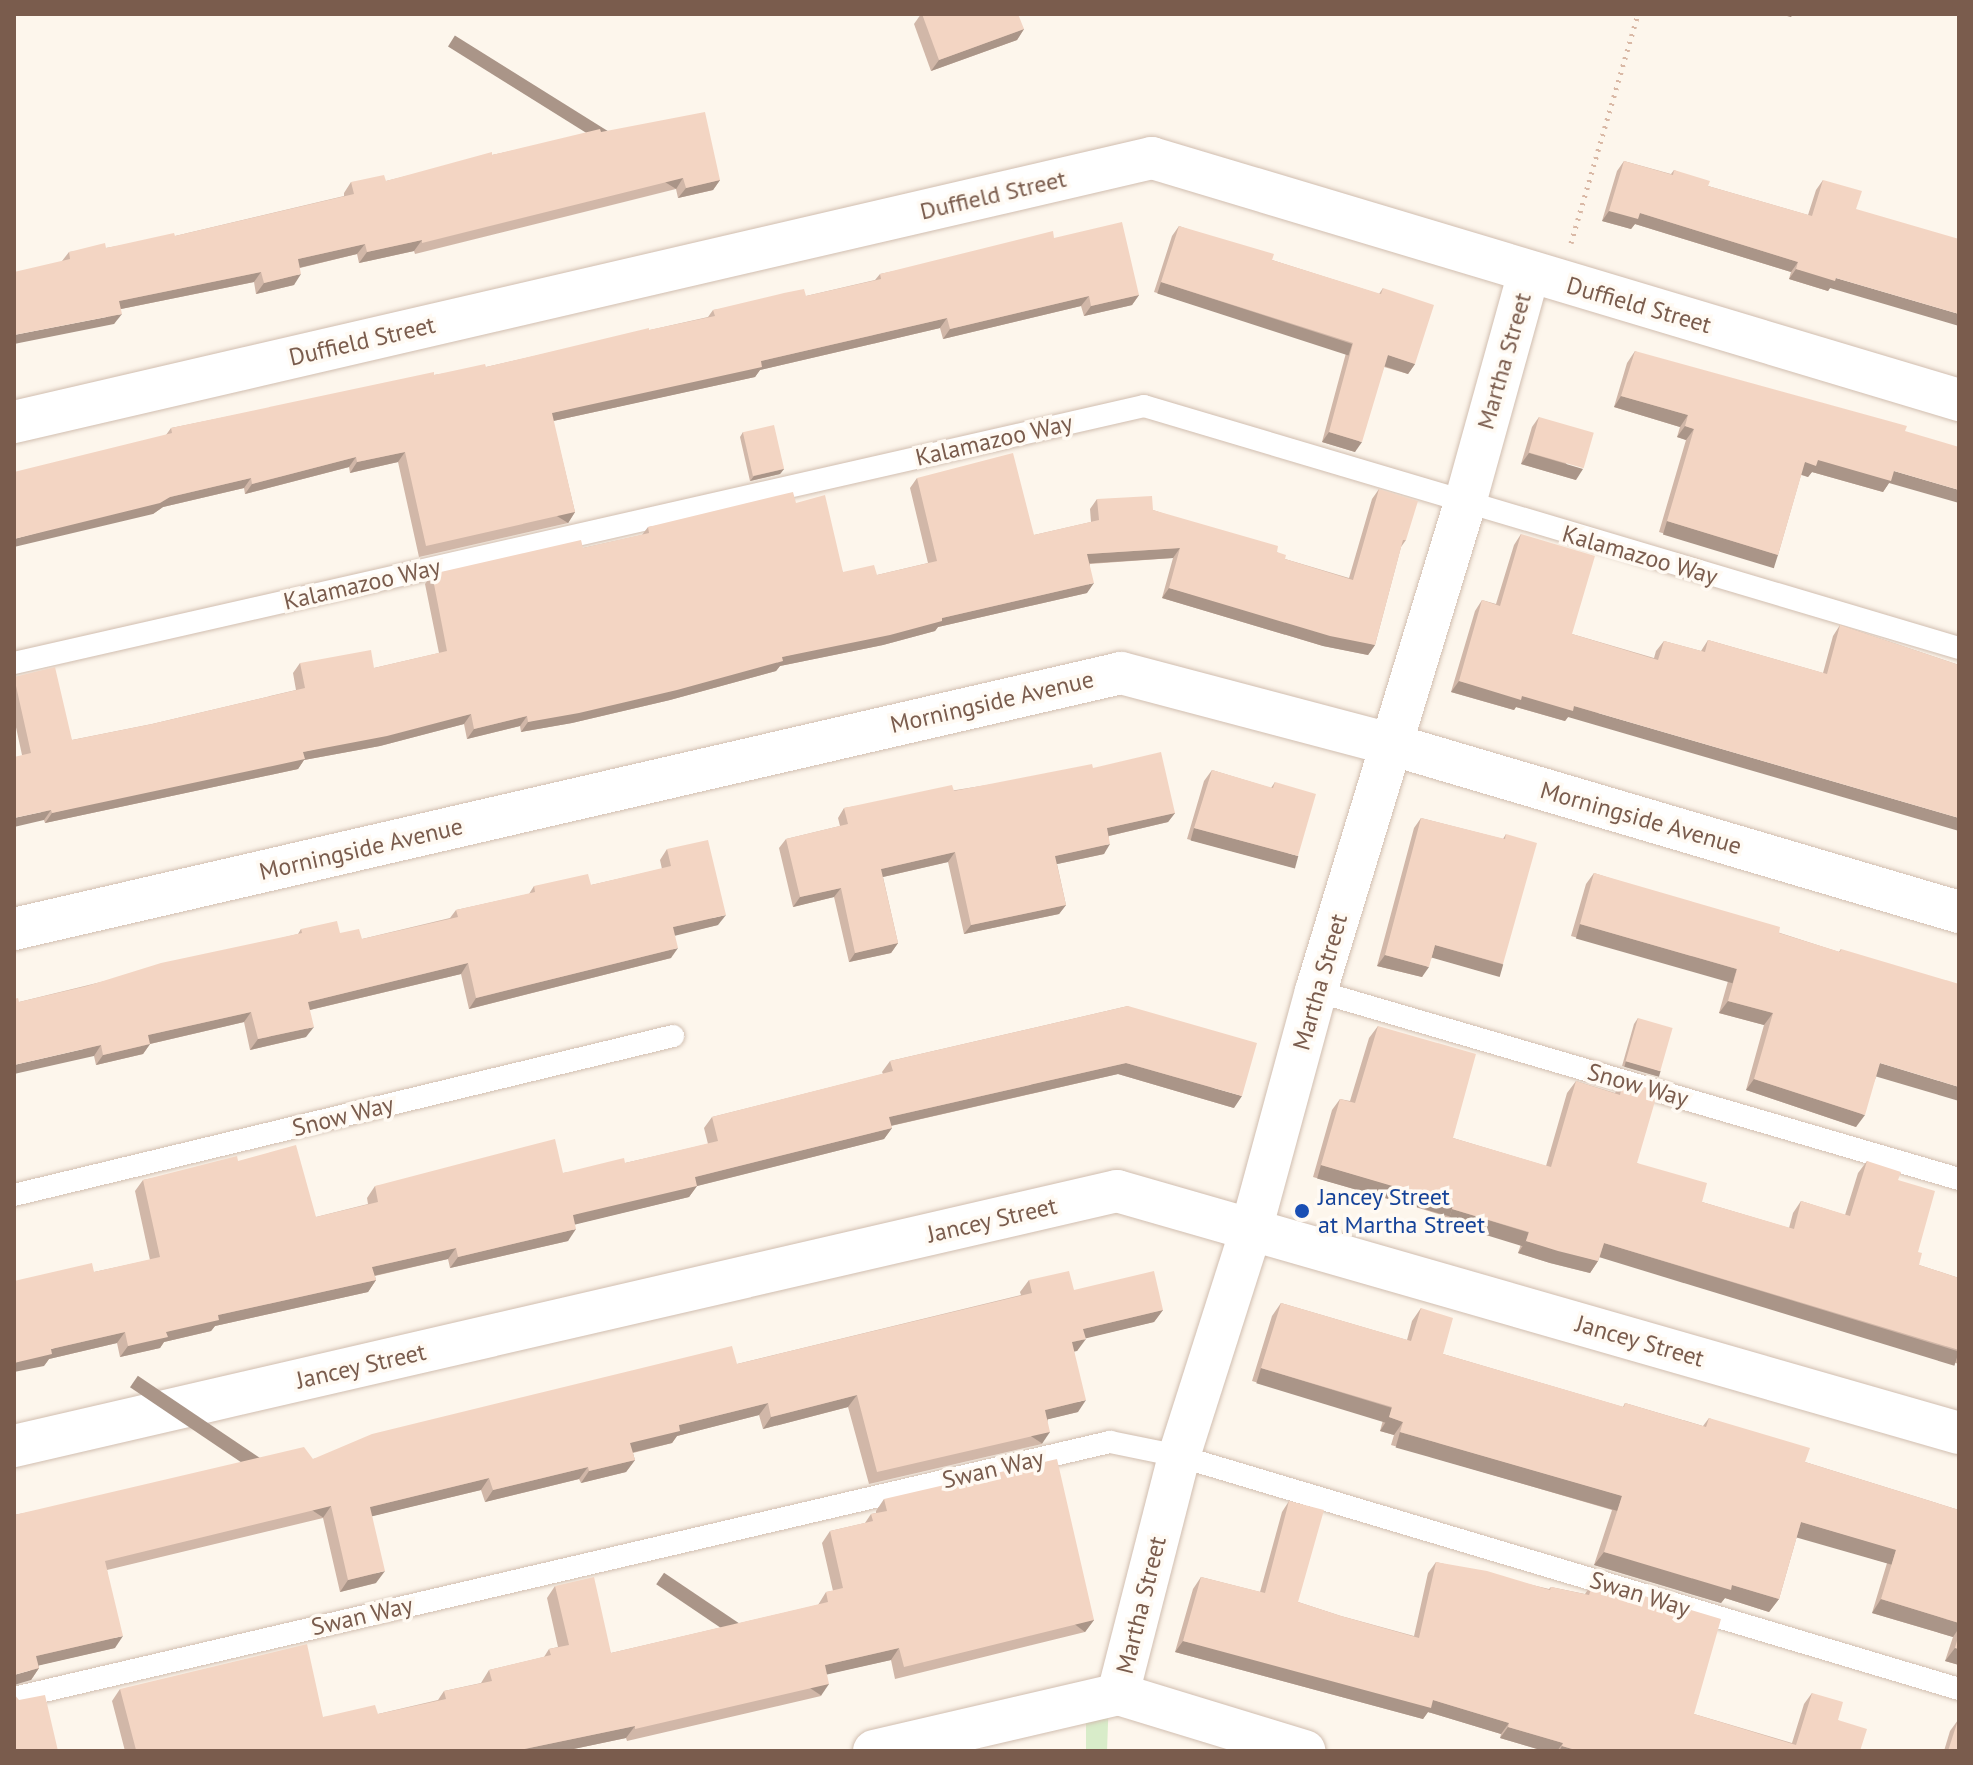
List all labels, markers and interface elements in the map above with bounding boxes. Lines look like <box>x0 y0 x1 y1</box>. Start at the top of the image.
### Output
street label: Duffield Street <box>917 164 1069 226</box>
street label: Duffield Street <box>1563 271 1715 339</box>
street label: Martha Street <box>1471 289 1537 433</box>
street label: Duffield Street <box>286 310 438 372</box>
street label: Kalamazoo Way <box>913 408 1075 472</box>
street label: Kalamazoo Way <box>1559 519 1721 591</box>
street label: Kalamazoo Way <box>281 552 443 616</box>
street label: Morningside Avenue <box>887 665 1097 739</box>
street label: Morningside Avenue <box>1537 775 1745 861</box>
street label: Morningside Avenue <box>256 812 466 886</box>
street label: Martha Street <box>1287 910 1353 1054</box>
street label: Snow Way <box>1584 1057 1692 1113</box>
street label: Snow Way <box>289 1089 397 1143</box>
place label: Jancey Street at Martha Street <box>1318 1183 1485 1239</box>
street label: Jancey Street <box>924 1191 1060 1249</box>
marker: Jancey Street at Martha Street <box>1293 1202 1311 1220</box>
street label: Jancey Street <box>1572 1309 1708 1373</box>
street label: Jancey Street <box>293 1337 429 1395</box>
street label: Swan Way <box>939 1443 1047 1495</box>
street label: Martha Street <box>1110 1533 1172 1677</box>
street label: Swan Way <box>1586 1565 1694 1623</box>
street label: Swan Way <box>308 1590 416 1642</box>

